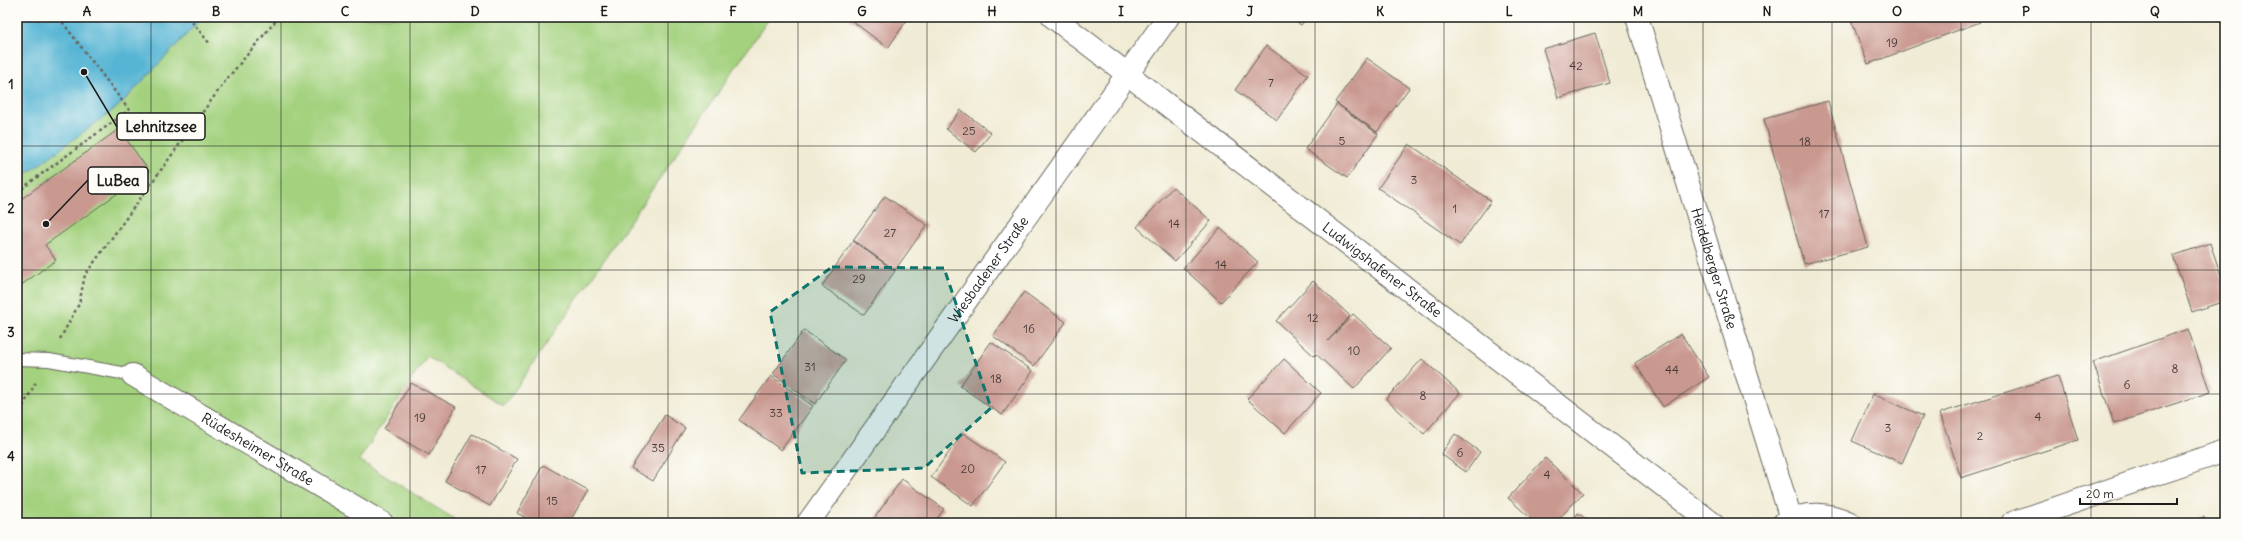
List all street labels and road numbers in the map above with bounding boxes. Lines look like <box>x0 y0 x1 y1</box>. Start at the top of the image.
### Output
street label: Heidelberger Straße <box>1687 206 1741 331</box>
street label: Wiesbadener Straße <box>944 213 1032 327</box>
street label: Ludwigshafener Straße <box>1319 218 1445 321</box>
street label: Rüdesheimer Straße <box>198 409 317 489</box>

